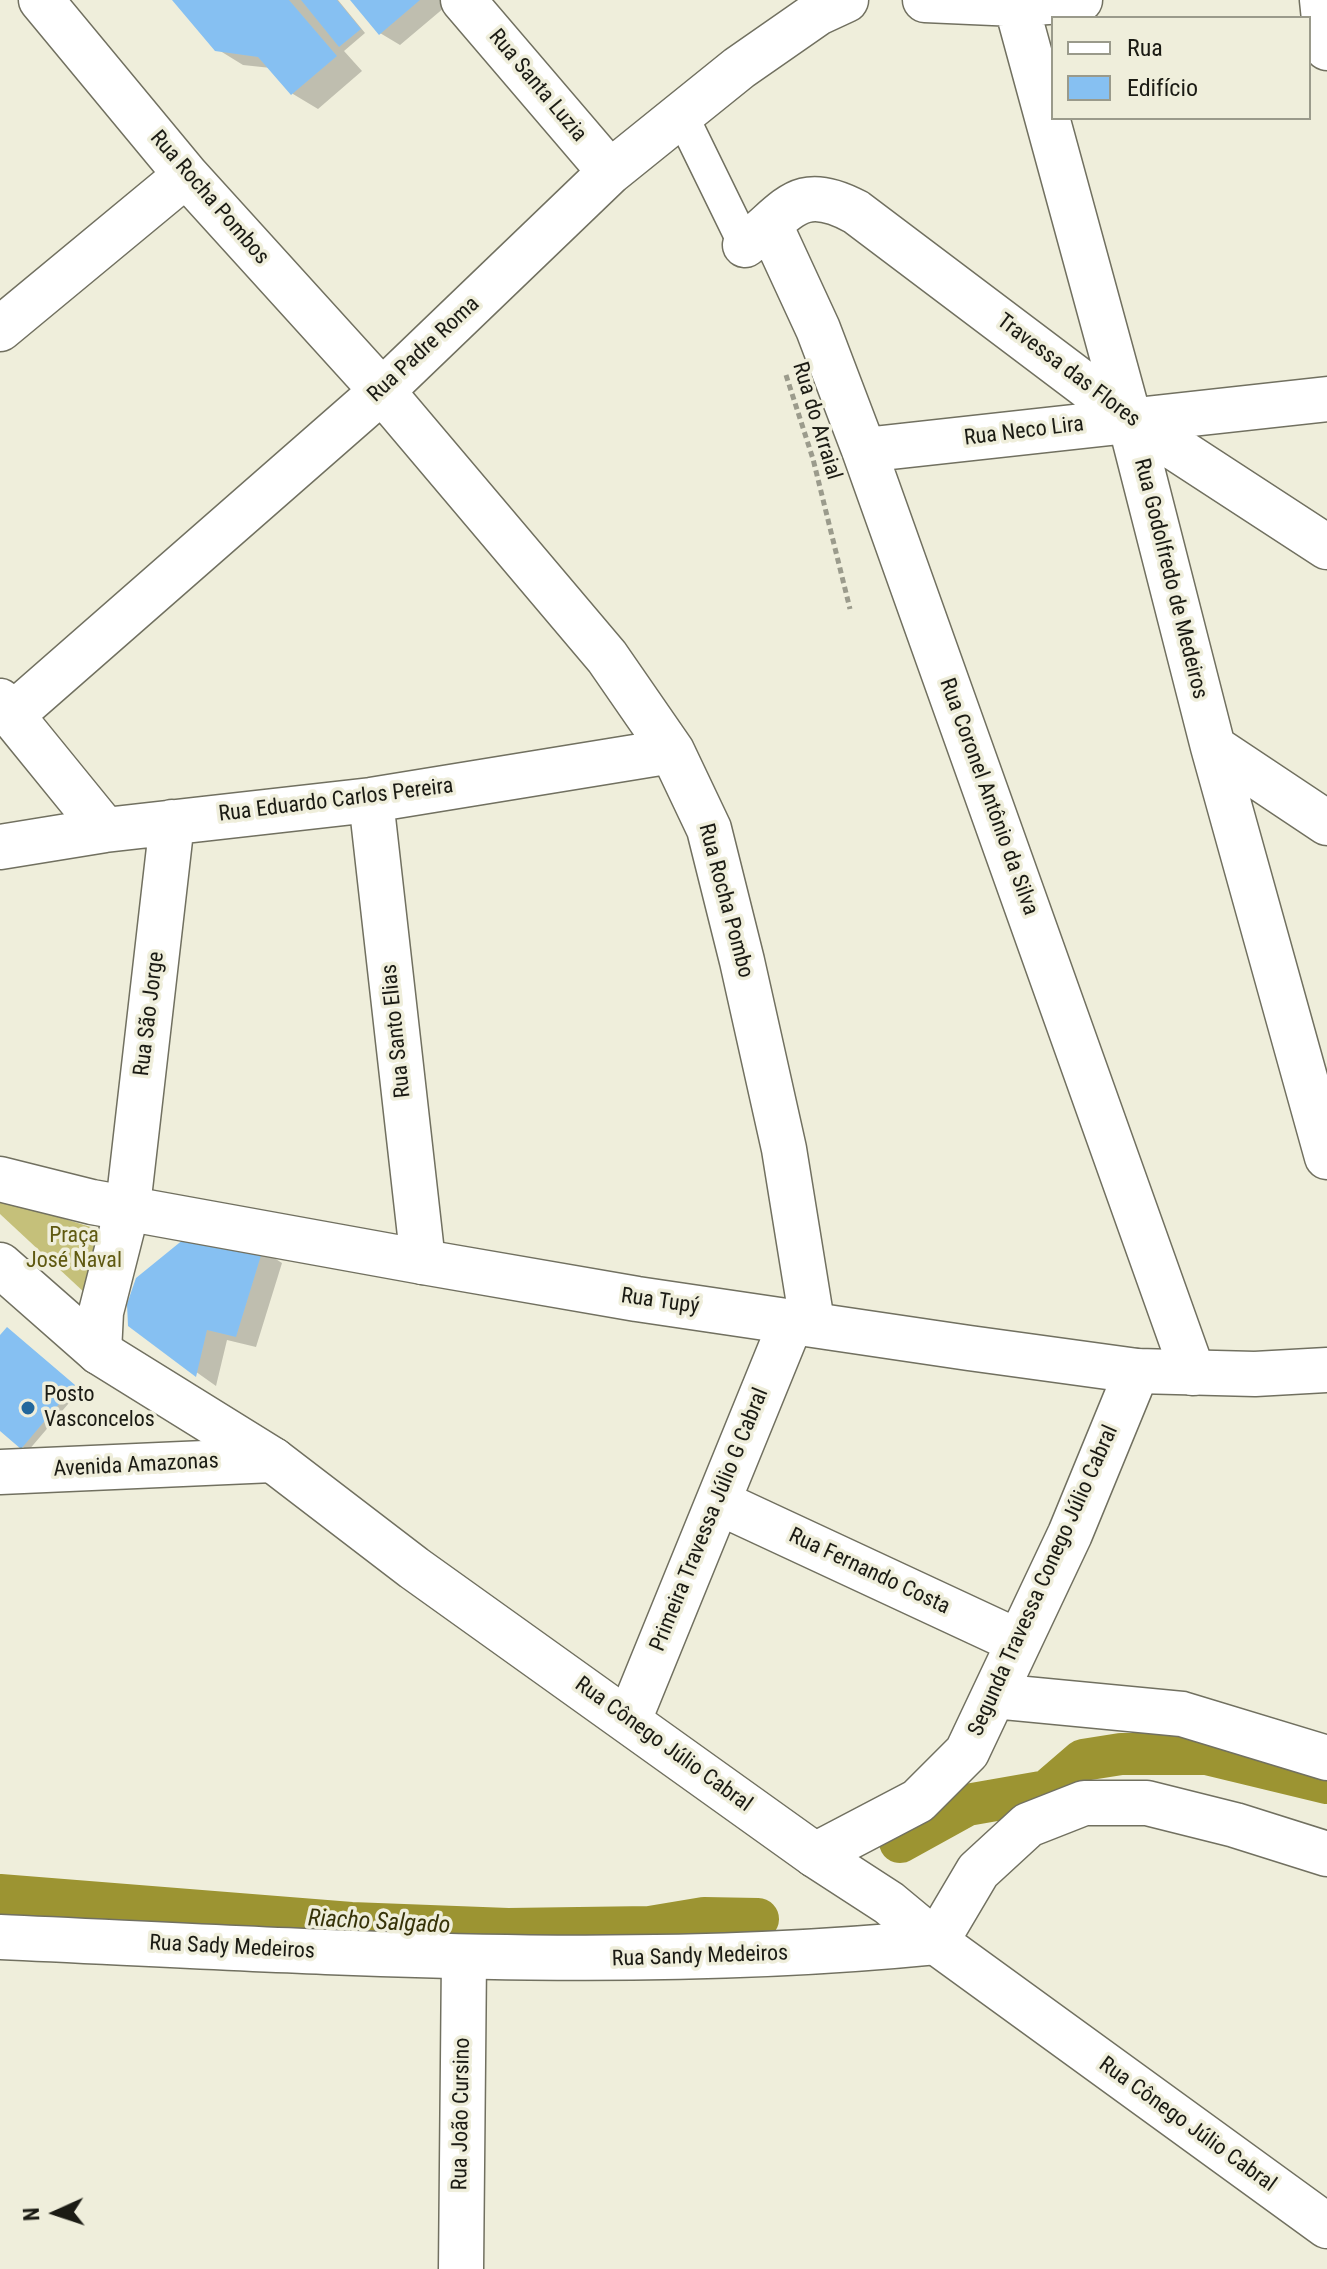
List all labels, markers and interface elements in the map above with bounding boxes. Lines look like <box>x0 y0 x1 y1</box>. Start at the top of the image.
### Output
legend <box>1051 16 1311 120</box>
street label: Rua Santa Luzia <box>482 24 592 148</box>
text: Rua <box>1127 34 1163 62</box>
text: Edifício <box>1127 74 1198 102</box>
street label: Rua Rocha Pombos <box>144 126 274 270</box>
street label: Rua Padre Roma <box>363 292 485 408</box>
street label: Travessa das Flores <box>991 309 1145 433</box>
street label: Rua do Arraial <box>786 359 846 483</box>
street label: Rua Neco Lira <box>963 412 1085 452</box>
street label: Rua Godolfredo de Medeiros <box>1127 456 1213 702</box>
street label: Rua Coronel Antônio da Silva <box>933 675 1043 919</box>
street label: Rua Eduardo Carlos Pereira <box>217 774 455 828</box>
street label: Rua Rocha Pombo <box>692 821 758 981</box>
street label: Rua São Jorge <box>129 950 171 1078</box>
street label: Rua Santo Elias <box>377 963 417 1099</box>
park label: Praça José Naval <box>26 1223 122 1274</box>
street label: Rua Tupý <box>619 1283 701 1321</box>
place label: Posto Vasconcelos <box>44 1382 155 1434</box>
street label: Primeira Travessa Júlio G Cabral <box>645 1385 775 1655</box>
marker: Posto Vasconcelos <box>19 1399 37 1417</box>
street label: Segunda Travessa Conego Júlio Cabral <box>963 1421 1125 1741</box>
street label: Avenida Amazonas <box>53 1448 219 1484</box>
street label: Rua Fernando Costa <box>784 1523 954 1621</box>
street label: Rua Cônego Júlio Cabral <box>569 1672 757 1818</box>
water label: Riacho Salgado <box>307 1905 451 1941</box>
street label: Rua Sady Medeiros <box>149 1930 315 1966</box>
street label: Rua Sandy Medeiros <box>611 1941 789 1973</box>
street label: Rua João Cursino <box>447 2037 477 2191</box>
street label: Rua Cônego Júlio Cabral <box>1093 2052 1281 2198</box>
north arrow <box>16 2173 96 2253</box>
text: N <box>19 2207 44 2222</box>

